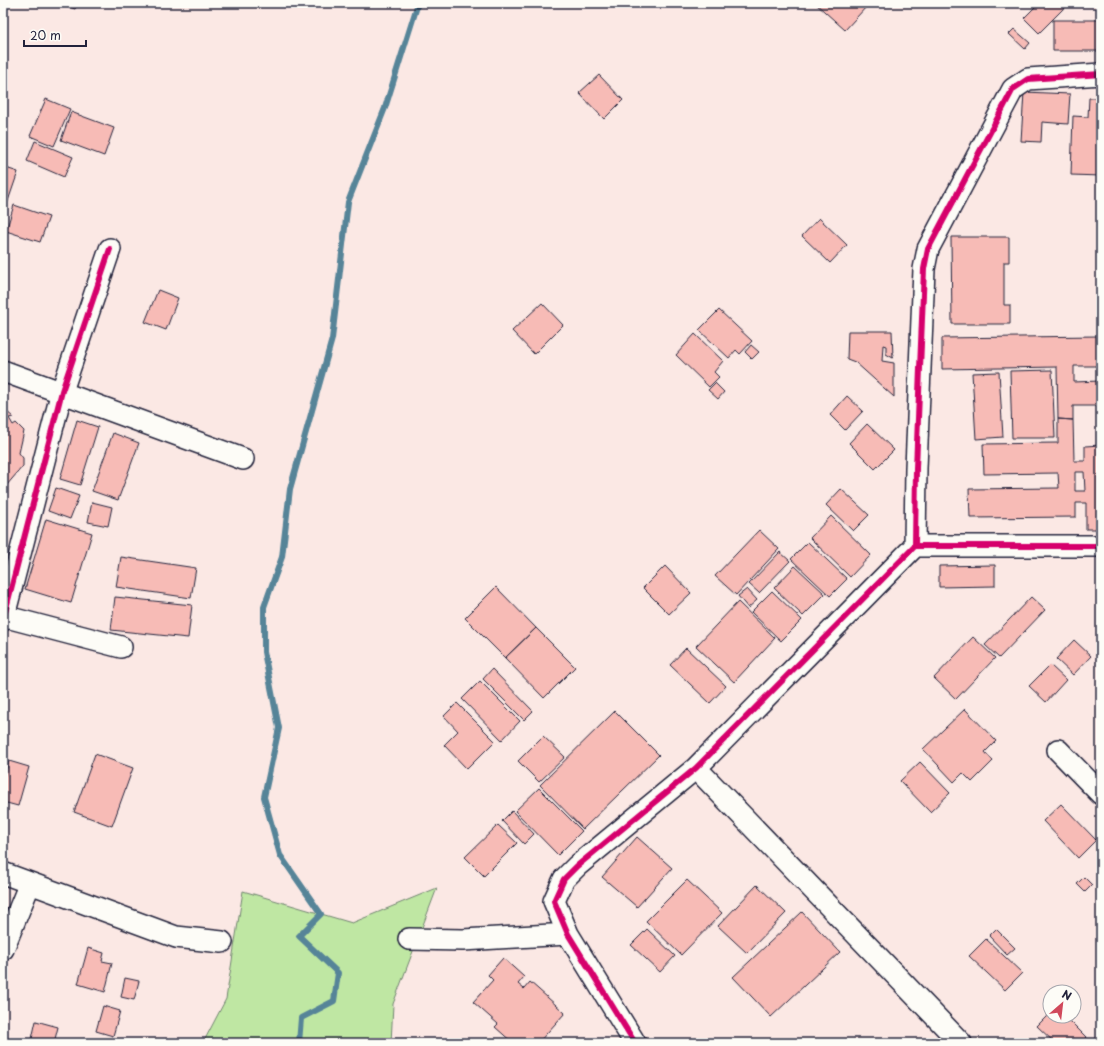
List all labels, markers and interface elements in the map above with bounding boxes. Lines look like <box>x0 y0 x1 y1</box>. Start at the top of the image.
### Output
scale bar <box>24 22 86 48</box>
text: 20 m <box>30 26 61 44</box>
north arrow <box>1042 984 1082 1024</box>
text: N <box>1059 985 1075 1004</box>

